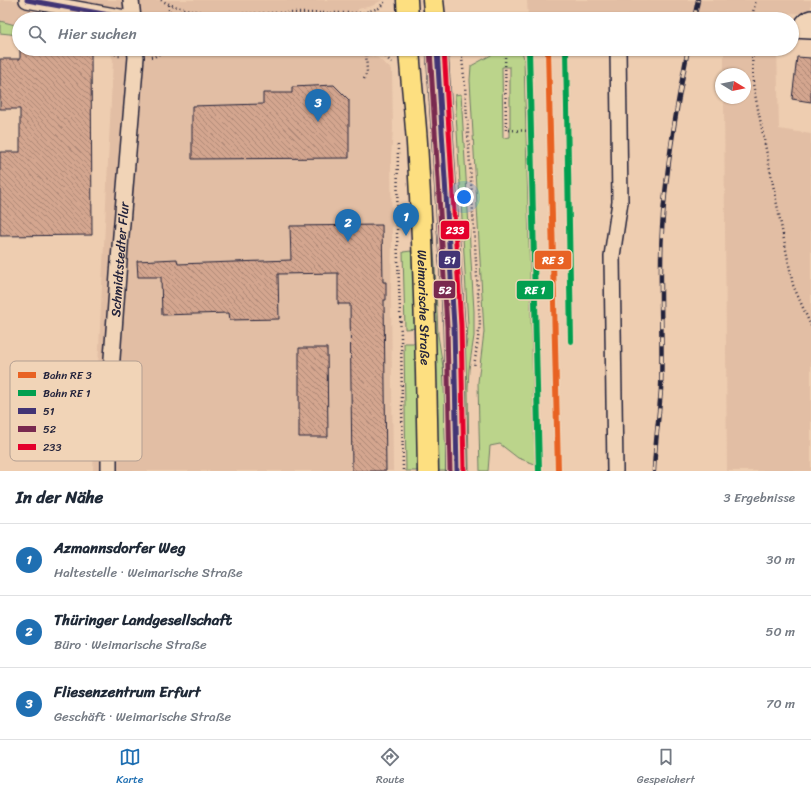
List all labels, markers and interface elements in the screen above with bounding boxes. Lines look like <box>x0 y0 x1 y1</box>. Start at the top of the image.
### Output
search box <box>12 12 799 56</box>
text: Hier suchen <box>58 21 137 47</box>
icon: search <box>26 23 48 45</box>
north arrow <box>715 68 751 104</box>
pin: 3 <box>305 89 331 122</box>
your location <box>454 187 474 207</box>
street label: Schmidtstedter Flur <box>104 200 136 318</box>
pin: 1 <box>393 203 419 236</box>
pin: 2 <box>335 209 361 242</box>
line badge: 233 <box>440 220 470 240</box>
text: 233 <box>445 221 465 240</box>
street label: Weimarische Straße <box>410 249 437 366</box>
line badge: 51 <box>438 250 461 269</box>
line badge: RE 3 <box>534 250 572 270</box>
text: 51 <box>444 251 456 270</box>
text: RE 3 <box>541 251 565 270</box>
line badge: 52 <box>433 280 456 299</box>
line badge: RE 1 <box>516 280 554 300</box>
text: 52 <box>438 281 452 300</box>
text: RE 1 <box>524 281 545 300</box>
legend <box>10 361 142 461</box>
text: Bahn RE 3 <box>43 366 92 385</box>
text: Bahn RE 1 <box>43 384 91 403</box>
text: 51 <box>43 402 55 421</box>
text: 52 <box>43 420 57 439</box>
text: 233 <box>43 438 61 457</box>
text: In der Nähe <box>16 482 103 512</box>
text: 3 Ergebnisse <box>724 486 795 509</box>
text: Azmannsdorfer Weg <box>54 535 185 561</box>
text: 1 <box>26 548 32 571</box>
text: 30 m <box>766 548 795 571</box>
text: Haltestelle · Weimarische Straße <box>54 561 243 584</box>
text: Thüringer Landgesellschaft <box>54 607 232 633</box>
text: 2 <box>25 620 33 643</box>
text: 50 m <box>765 620 795 643</box>
text: Büro · Weimarische Straße <box>54 633 207 656</box>
text: Fliesenzentrum Erfurt <box>54 679 201 705</box>
text: 3 <box>25 692 33 715</box>
text: 70 m <box>766 692 795 715</box>
text: Geschäft · Weimarische Straße <box>54 705 231 728</box>
tab: Karte <box>116 746 143 789</box>
tab: Route <box>376 746 404 789</box>
tab: Gespeichert <box>637 746 695 789</box>

